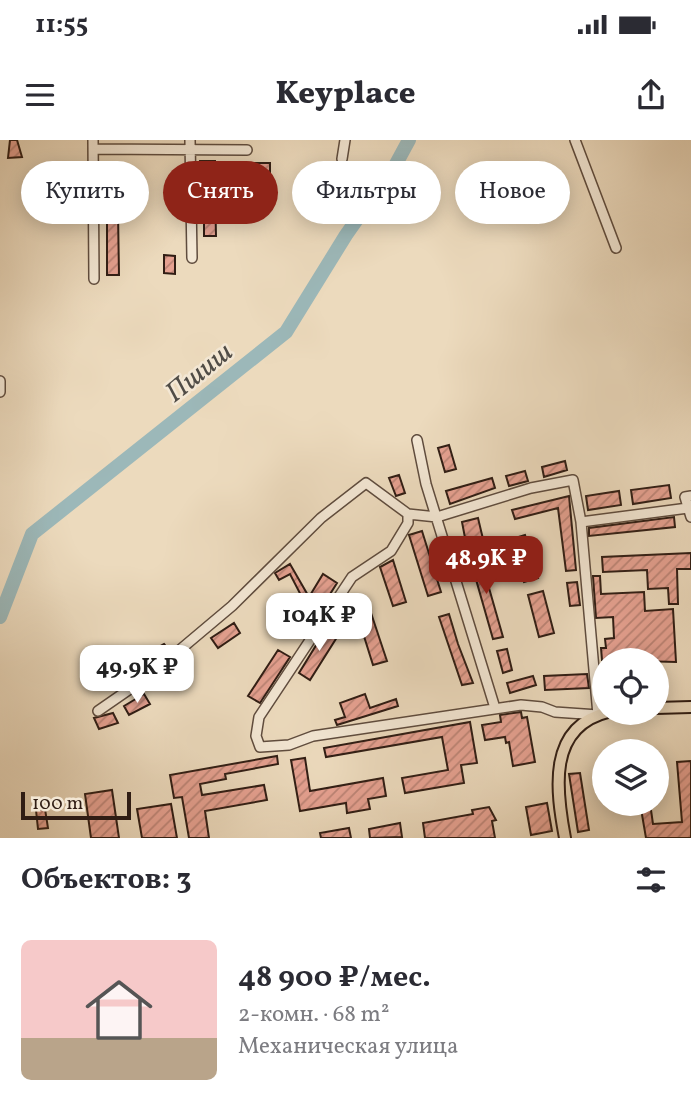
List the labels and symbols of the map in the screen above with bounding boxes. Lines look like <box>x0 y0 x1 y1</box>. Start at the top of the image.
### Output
water label: Пшиш <box>157 334 242 412</box>
pin: 48.9K ₽ <box>421 536 551 596</box>
pin: 104K ₽ <box>262 594 376 653</box>
pin: 49.9K ₽ <box>72 645 202 705</box>
scale bar <box>21 789 131 821</box>

